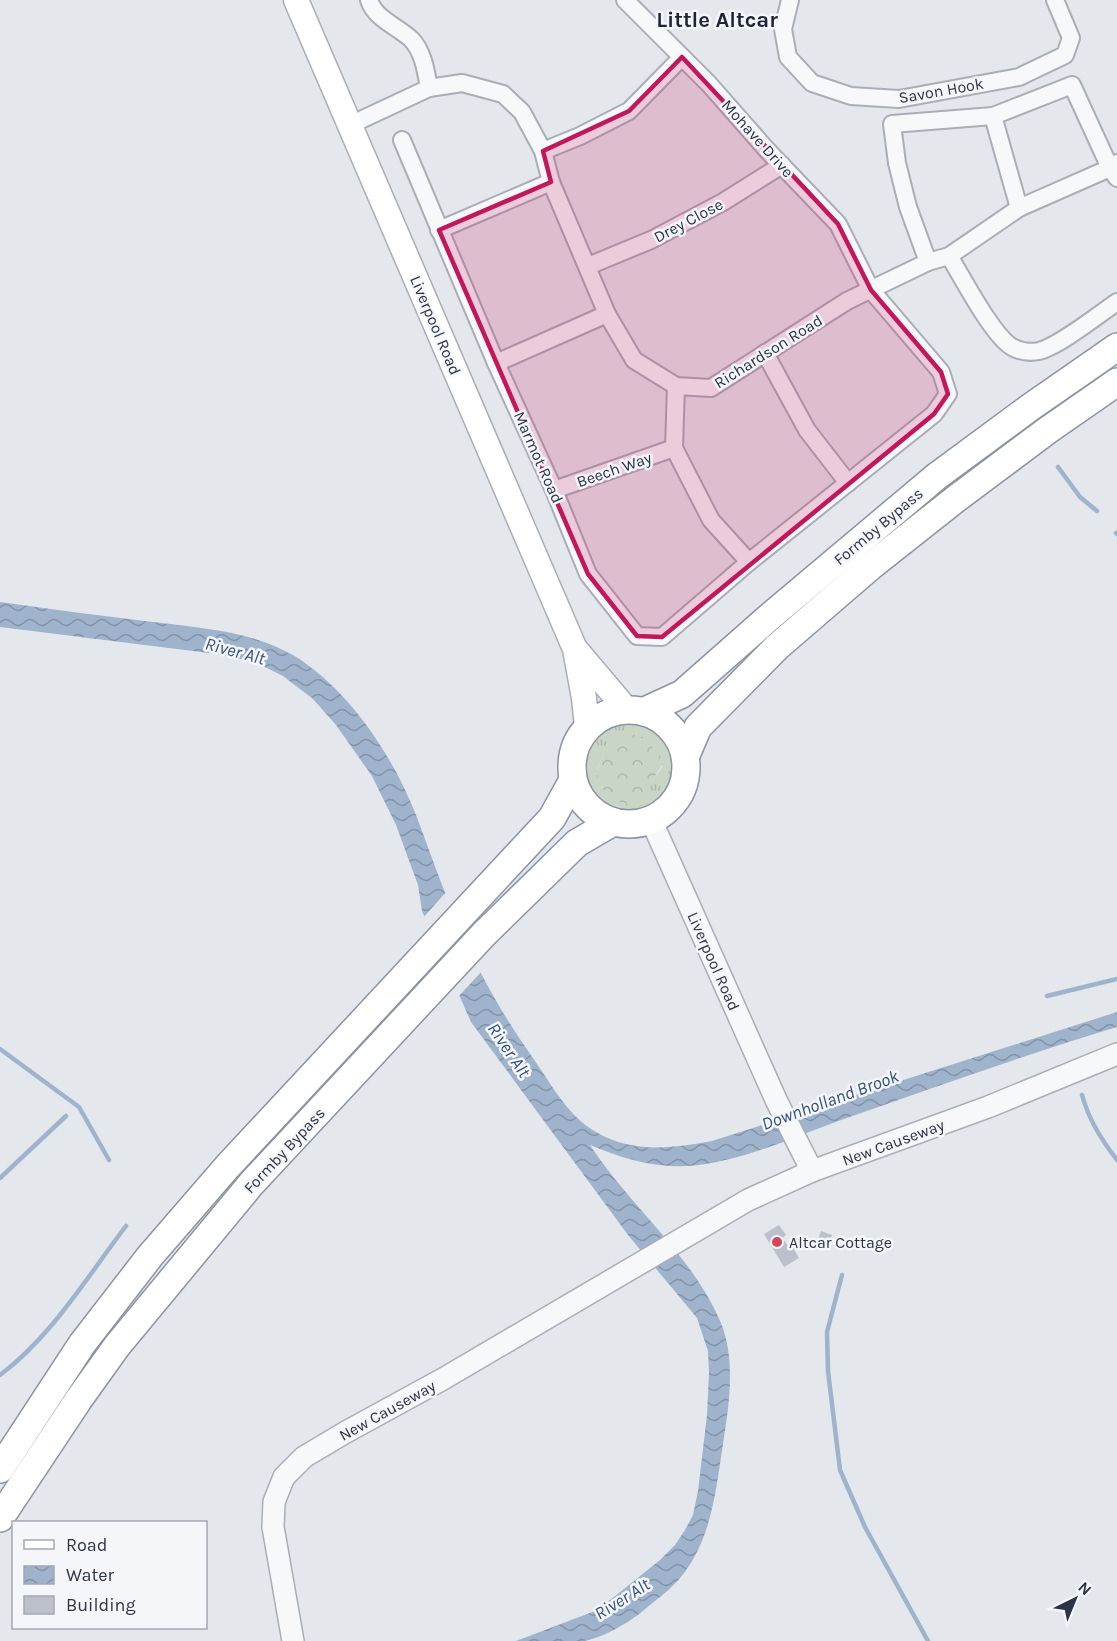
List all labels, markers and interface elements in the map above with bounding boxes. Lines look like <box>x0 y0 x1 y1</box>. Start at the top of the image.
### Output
district label: Little Altcar <box>656 7 778 33</box>
street label: Savon Hook <box>897 74 985 107</box>
street label: Mohave Drive <box>718 95 798 181</box>
street label: Drey Close <box>650 194 726 247</box>
street label: Liverpool Road <box>406 273 465 378</box>
street label: Richardson Road <box>711 311 826 392</box>
street label: Marmot Road <box>510 408 567 506</box>
street label: Beech Way <box>574 448 655 491</box>
street label: Formby Bypass <box>830 484 927 569</box>
water label: River Alt <box>203 632 268 670</box>
street label: Liverpool Road <box>683 909 744 1014</box>
water label: River Alt <box>483 1018 536 1082</box>
water label: Downholland Brook <box>758 1065 902 1135</box>
street label: Formby Bypass <box>240 1103 329 1197</box>
street label: New Causeway <box>839 1115 947 1170</box>
place label: Altcar Cottage <box>789 1233 892 1252</box>
marker: Altcar Cottage <box>770 1235 784 1249</box>
street label: New Causeway <box>336 1376 439 1445</box>
legend <box>12 1521 207 1629</box>
text: Road <box>66 1534 107 1556</box>
text: Water <box>66 1564 114 1586</box>
north arrow <box>1045 1569 1105 1629</box>
water label: River Alt <box>590 1573 655 1625</box>
text: N <box>1074 1578 1096 1599</box>
text: Building <box>66 1594 136 1616</box>

